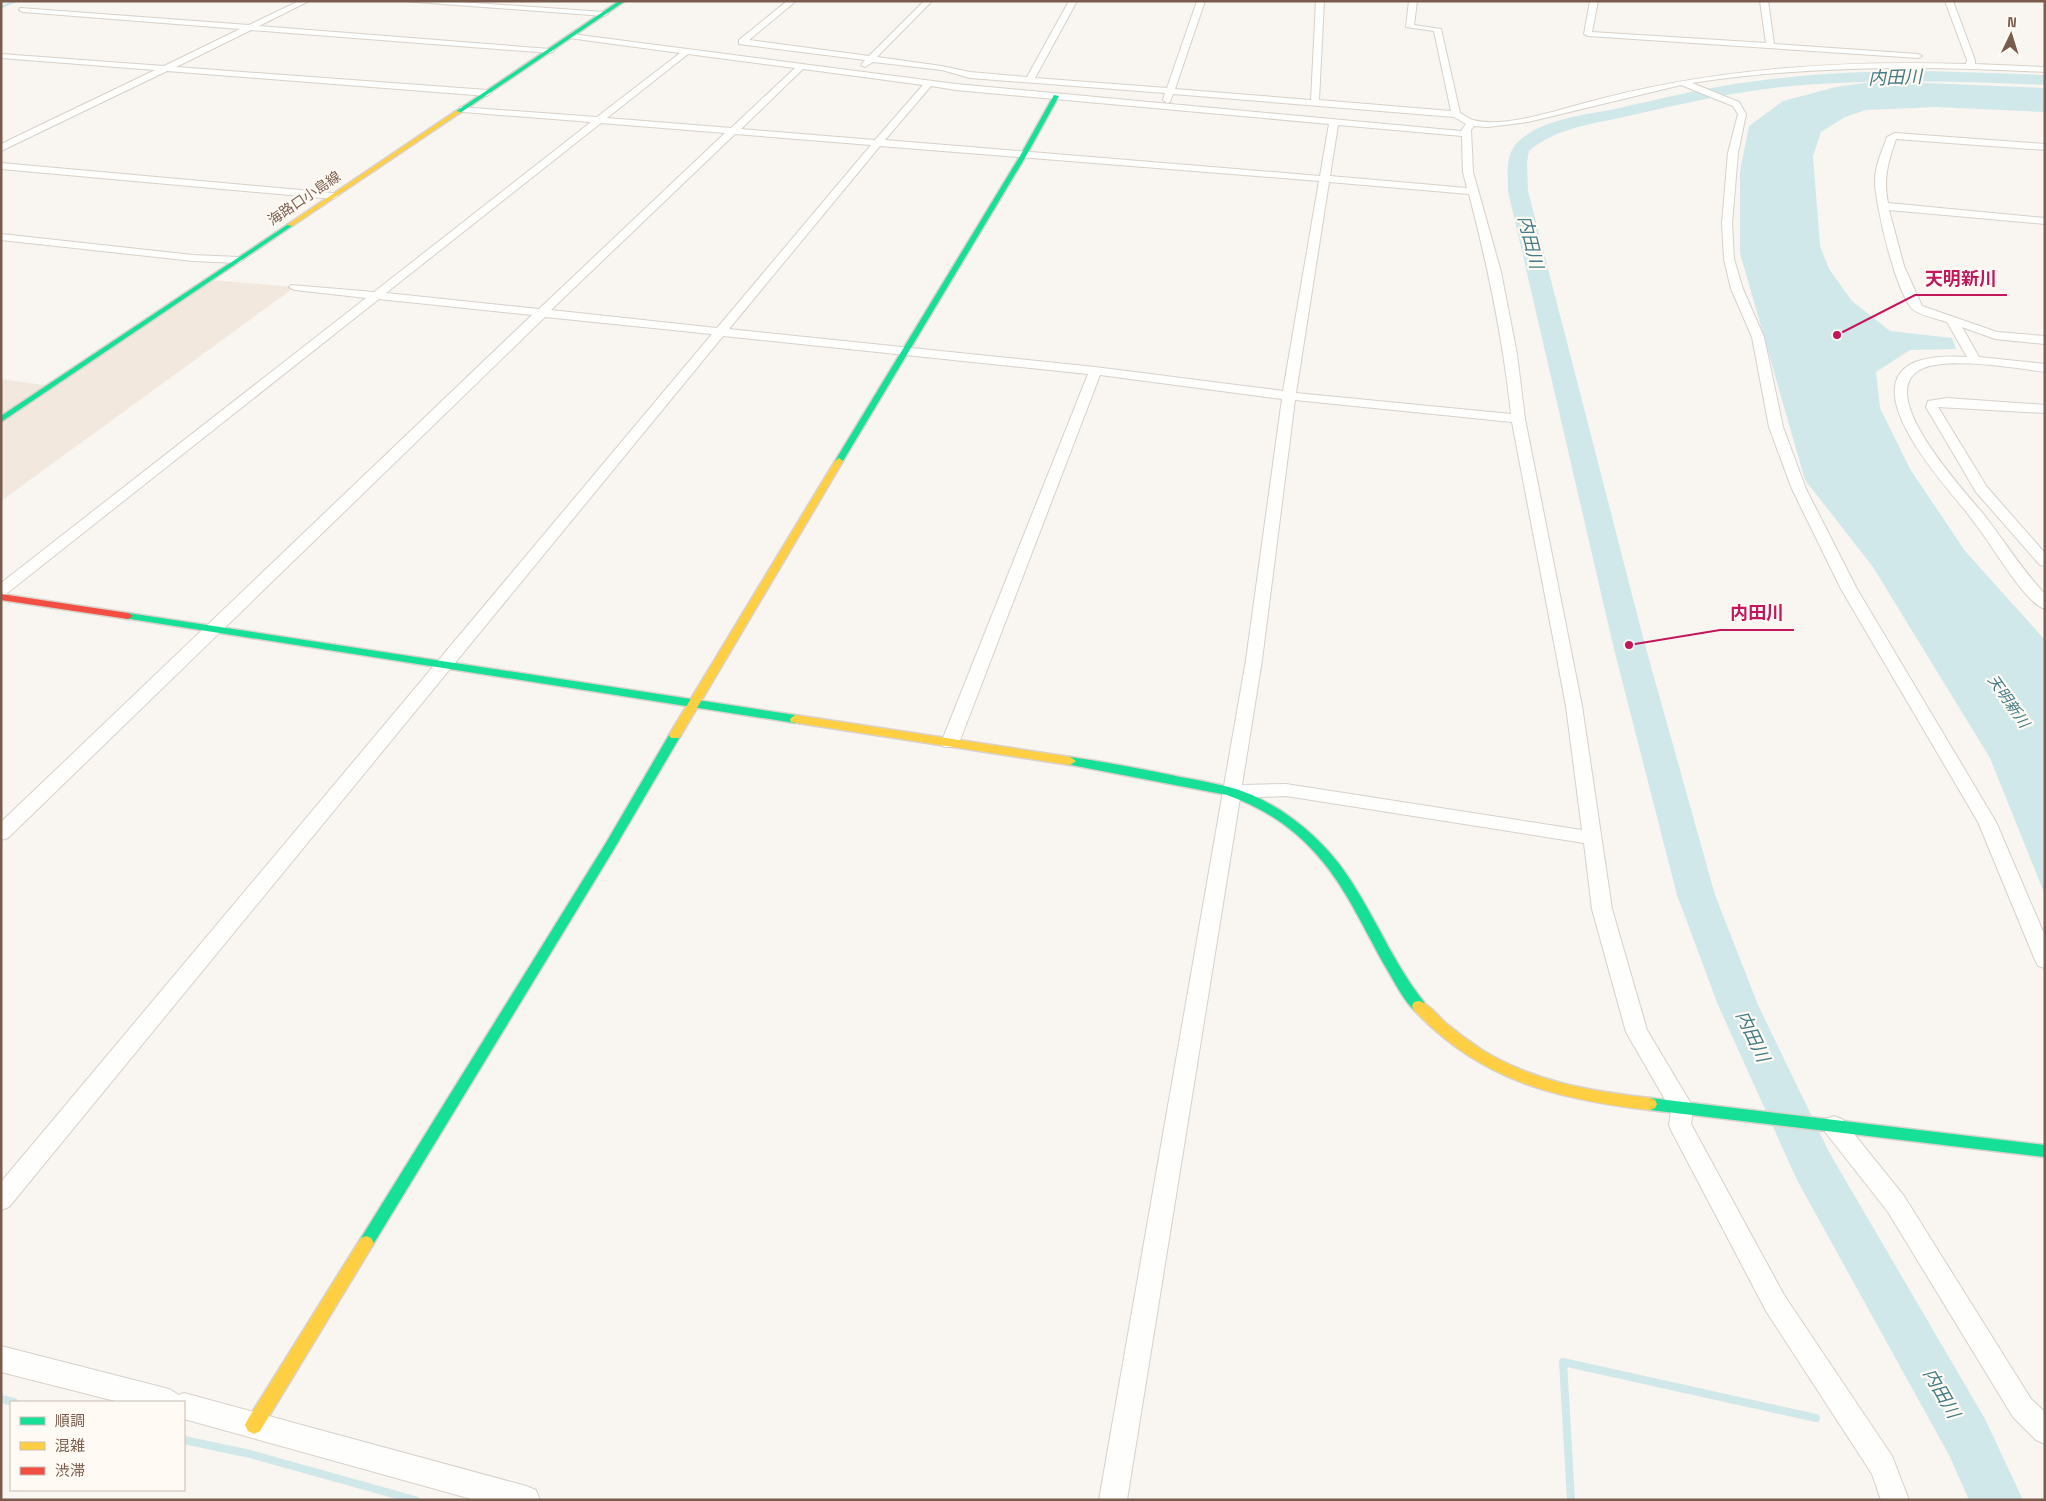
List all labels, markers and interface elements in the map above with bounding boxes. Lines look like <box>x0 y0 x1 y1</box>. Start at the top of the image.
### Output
north arrow <box>1986 10 2036 60</box>
text: N <box>2007 13 2017 31</box>
water label: 内田川 <box>1868 64 1924 89</box>
street label: 海路口小島線 <box>264 167 344 229</box>
water label: 内田川 <box>1513 213 1549 273</box>
callout: 天明新川 <box>1915 262 2007 295</box>
text: 天明新川 <box>1925 267 1997 290</box>
callout: 内田川 <box>1720 597 1794 630</box>
text: 内田川 <box>1730 601 1784 624</box>
water label: 天明新川 <box>1984 671 2035 733</box>
water label: 内田川 <box>1731 1007 1776 1067</box>
water label: 内田川 <box>1919 1364 1966 1424</box>
legend <box>10 1401 185 1491</box>
text: 順調 <box>55 1411 85 1430</box>
text: 混雑 <box>55 1436 85 1455</box>
text: 渋滞 <box>55 1461 85 1480</box>

